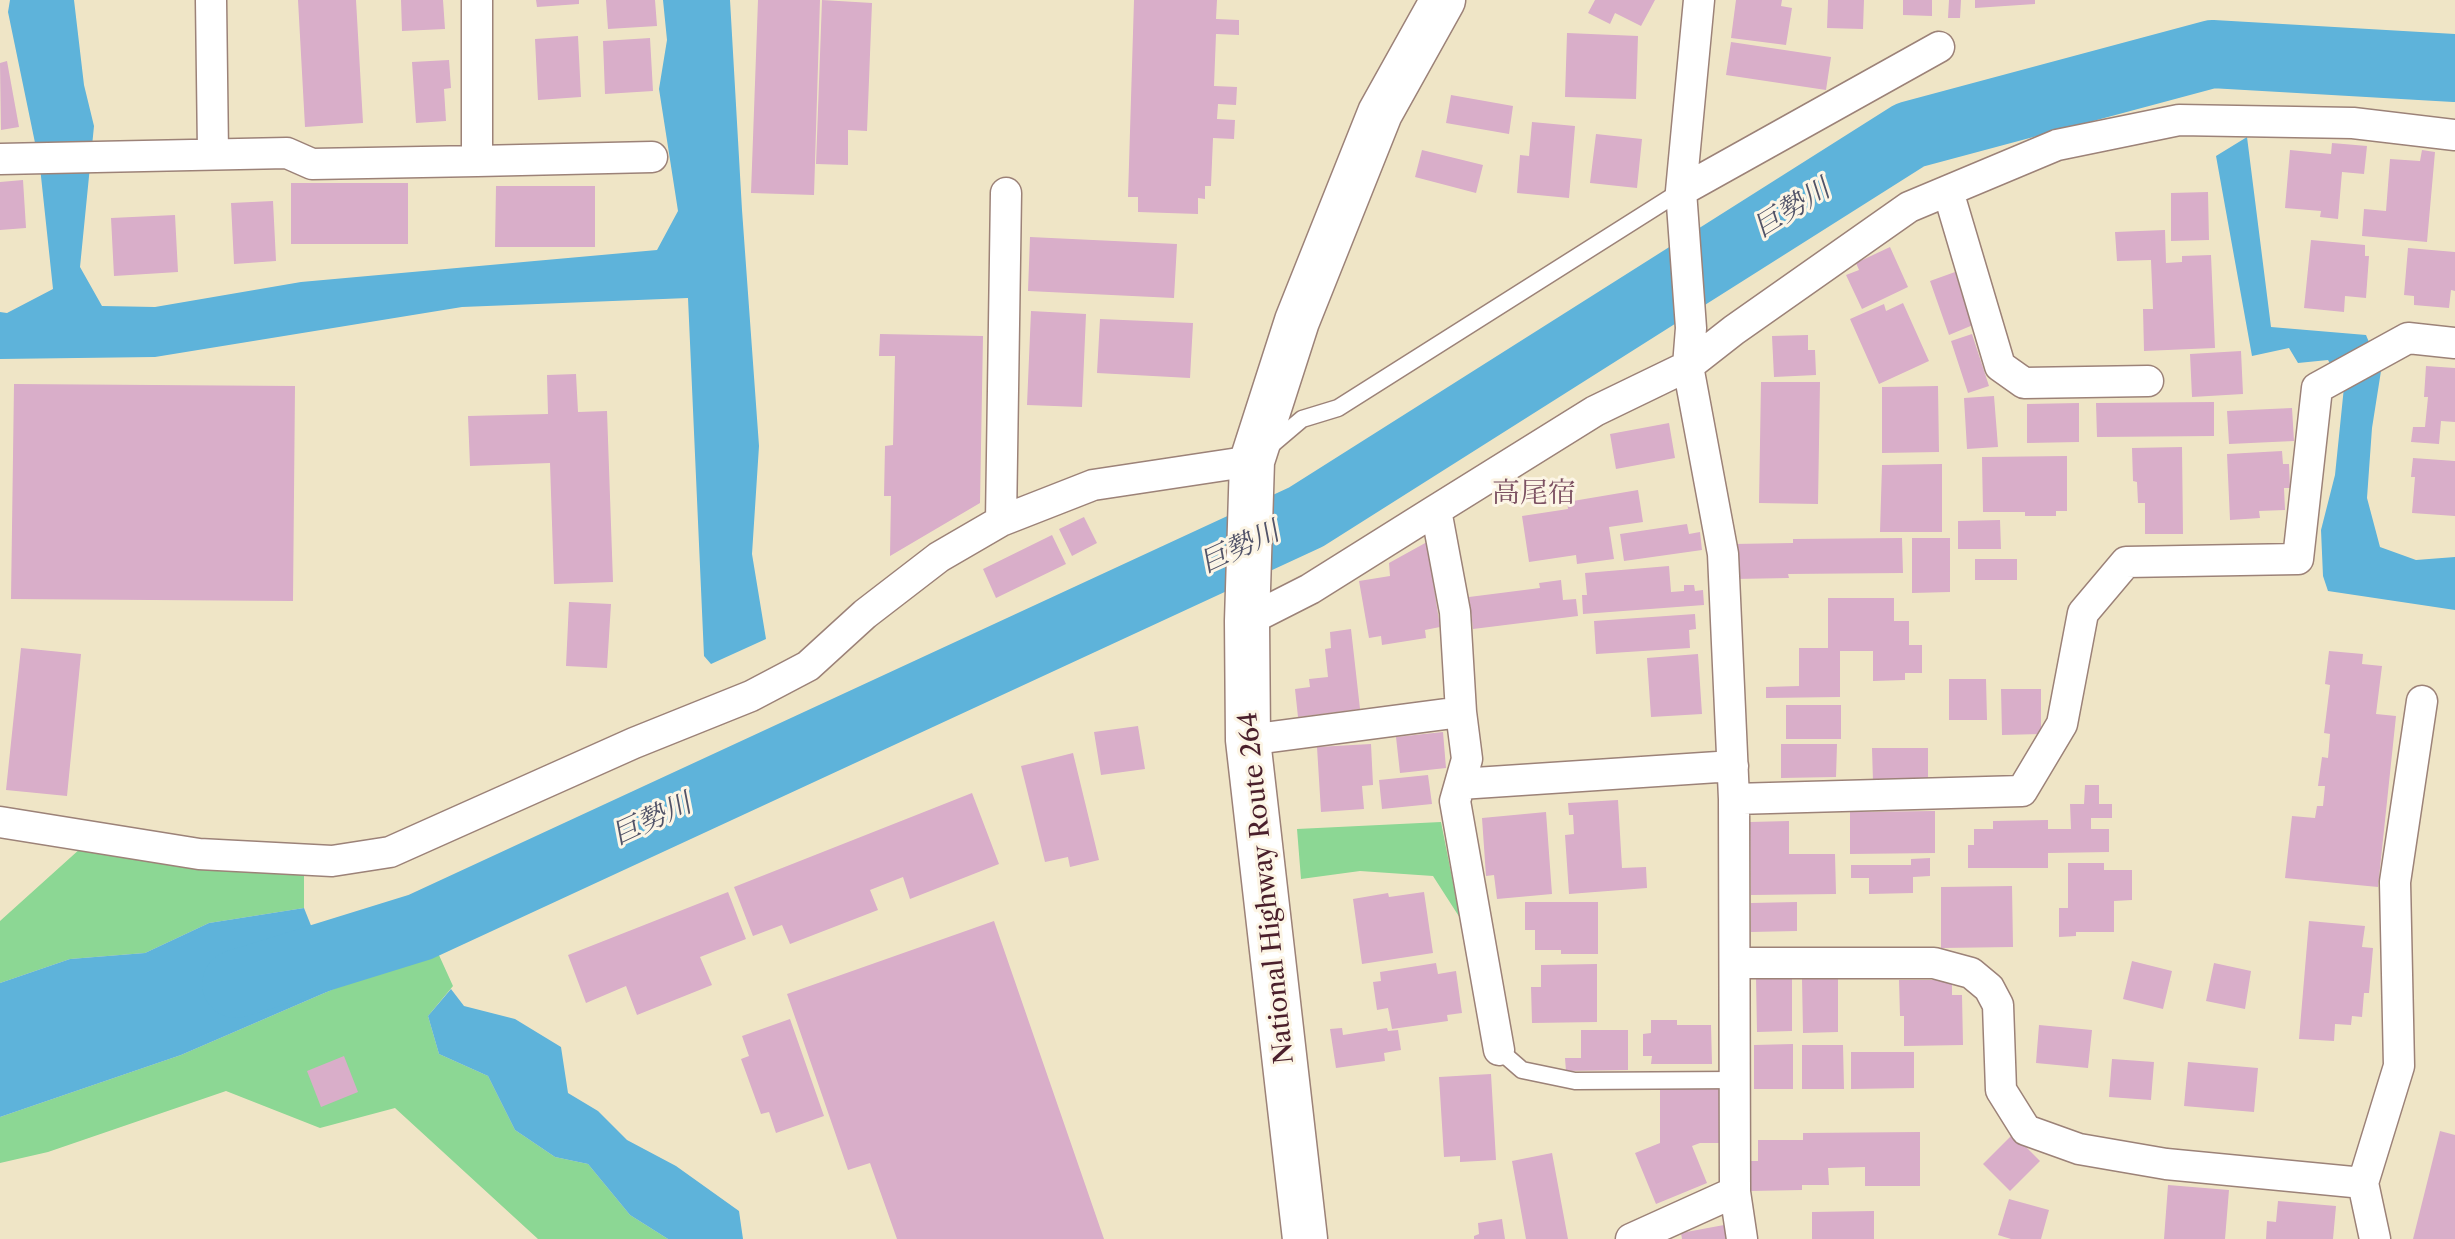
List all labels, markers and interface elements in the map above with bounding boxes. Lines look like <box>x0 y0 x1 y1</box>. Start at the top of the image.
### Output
water label: 巨勢川 <box>1747 172 1837 246</box>
district label: 高尾宿 <box>1492 477 1576 511</box>
water label: 巨勢川 <box>1195 515 1285 581</box>
street label: National Highway Route 264 <box>1233 711 1301 1065</box>
water label: 巨勢川 <box>607 787 697 853</box>

